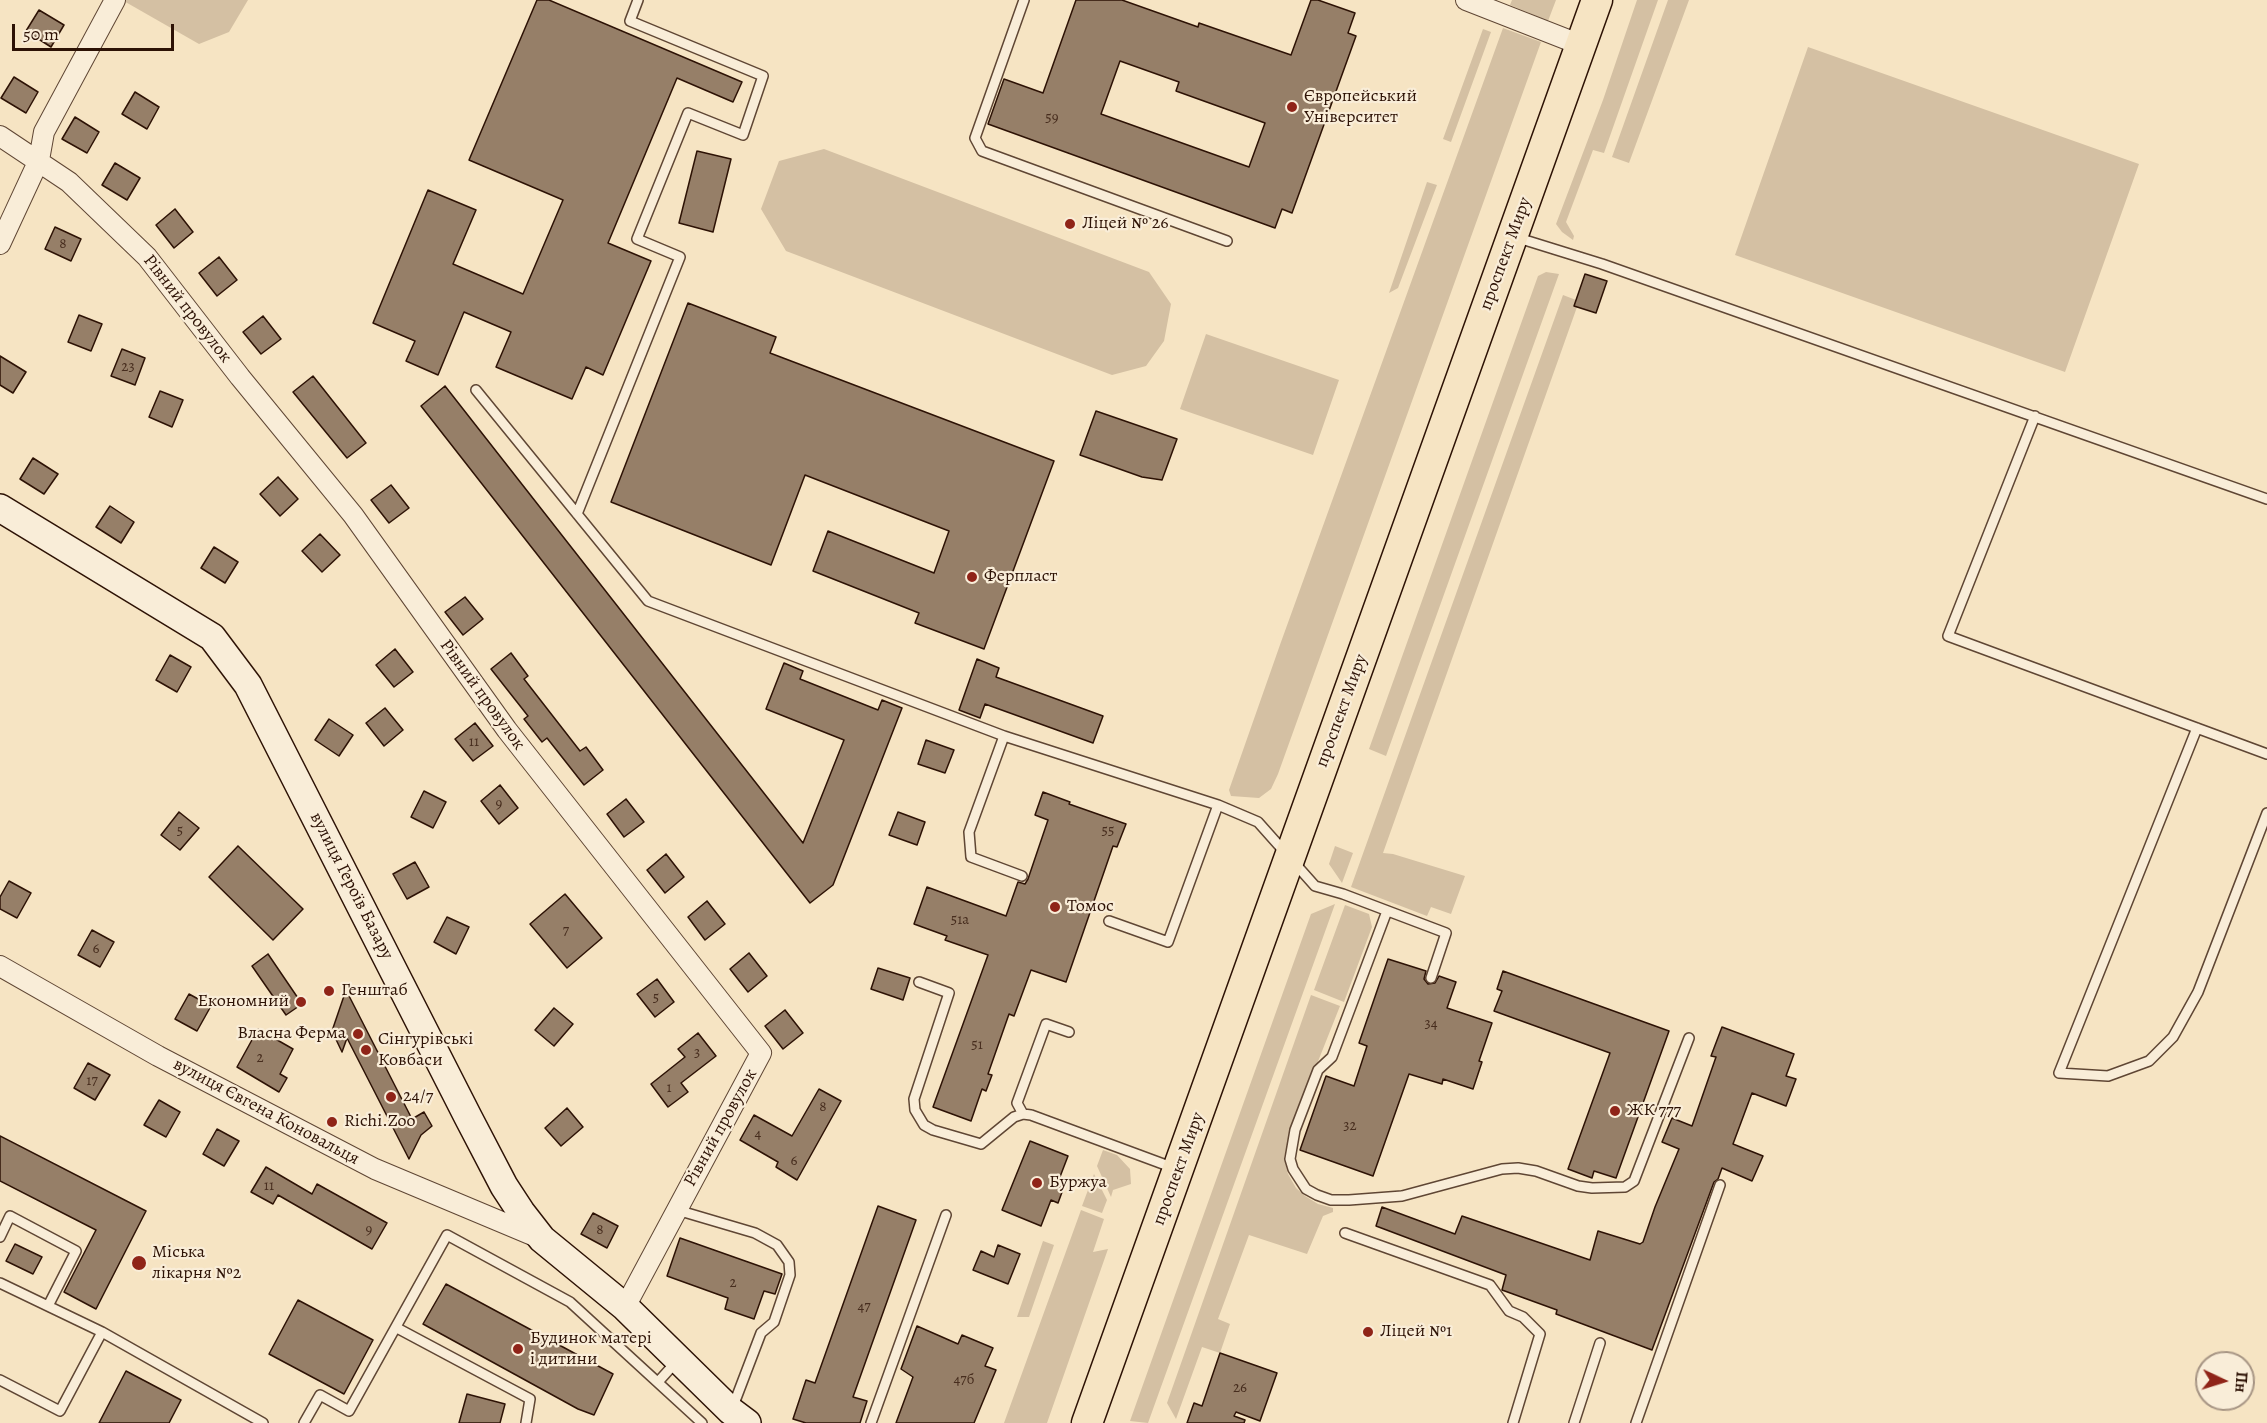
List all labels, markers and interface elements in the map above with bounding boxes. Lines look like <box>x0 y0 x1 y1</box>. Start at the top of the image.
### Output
scale bar <box>15 12 177 50</box>
text: 50 m <box>23 22 59 46</box>
place label: Європейський Університет <box>1304 86 1417 128</box>
marker: Європейський Університет <box>1285 100 1299 114</box>
house number: 59 <box>1045 109 1059 127</box>
street label: проспект Миру <box>1476 194 1536 314</box>
place label: Ліцей № 26 <box>1082 213 1169 235</box>
marker: Ліцей № 26 <box>1063 217 1077 231</box>
house number: 8 <box>59 235 67 253</box>
street label: Рівний провулок <box>138 251 236 367</box>
house number: 23 <box>121 358 135 376</box>
place label: Ферпласт <box>984 566 1058 588</box>
marker: Ферпласт <box>965 570 979 584</box>
street label: Рівний провулок <box>435 635 529 755</box>
street label: проспект Миру <box>1312 651 1372 771</box>
house number: 11 <box>469 733 479 751</box>
house number: 9 <box>496 795 502 813</box>
street label: вулиця Героїв Базару <box>305 809 397 963</box>
house number: 5 <box>177 822 183 840</box>
house number: 55 <box>1102 822 1114 840</box>
place label: Томос <box>1067 896 1114 918</box>
marker: Томос <box>1048 900 1062 914</box>
house number: 51а <box>951 911 969 929</box>
house number: 7 <box>563 922 569 940</box>
house number: 6 <box>93 940 99 958</box>
place label: Генштаб <box>341 980 408 1002</box>
marker: Генштаб <box>322 984 336 998</box>
house number: 5 <box>653 989 659 1007</box>
place label: Економний <box>198 991 289 1013</box>
marker: Економний <box>294 995 308 1009</box>
house number: 34 <box>1424 1015 1438 1033</box>
place label: Власна Ферма <box>237 1023 346 1045</box>
marker: Власна Ферма <box>351 1027 365 1041</box>
place label: Сінгурівські Ковбаси <box>378 1029 473 1072</box>
house number: 51 <box>971 1036 983 1054</box>
marker: Сінгурівські Ковбаси <box>359 1043 373 1057</box>
house number: 3 <box>694 1044 700 1062</box>
house number: 2 <box>256 1049 264 1067</box>
street label: вулиця Євгена Коновальця <box>169 1054 363 1170</box>
street label: Рівний провулок <box>680 1065 762 1191</box>
house number: 17 <box>86 1072 98 1090</box>
house number: 1 <box>666 1079 672 1097</box>
place label: 24/7 <box>403 1086 433 1108</box>
marker: 24/7 <box>384 1090 398 1104</box>
house number: 8 <box>819 1098 827 1116</box>
place label: ЖК 777 <box>1627 1100 1681 1122</box>
marker: ЖК 777 <box>1608 1104 1622 1118</box>
street label: проспект Миру <box>1149 1109 1209 1229</box>
place label: Richi.Zoo <box>344 1111 415 1133</box>
marker: Richi.Zoo <box>325 1115 339 1129</box>
house number: 32 <box>1343 1117 1357 1135</box>
house number: 4 <box>755 1125 761 1143</box>
house number: 6 <box>791 1152 797 1170</box>
place label: Буржуа <box>1049 1172 1107 1194</box>
marker: Буржуа <box>1030 1176 1044 1190</box>
house number: 11 <box>264 1177 274 1195</box>
house number: 9 <box>366 1221 372 1239</box>
house number: 8 <box>596 1221 604 1239</box>
place label: Міська лікарня №2 <box>152 1242 241 1284</box>
marker: Міська лікарня №2 <box>130 1254 148 1272</box>
house number: 2 <box>729 1274 737 1292</box>
house number: 47 <box>857 1298 871 1316</box>
place label: Ліцей №1 <box>1380 1321 1452 1343</box>
marker: Ліцей №1 <box>1361 1325 1375 1339</box>
place label: Будинок матері і дитини <box>530 1328 652 1370</box>
marker: Будинок матері і дитини <box>511 1342 525 1356</box>
north arrow <box>2195 1351 2255 1411</box>
house number: 47б <box>954 1371 974 1389</box>
text: Пн <box>2229 1371 2253 1393</box>
house number: 26 <box>1233 1379 1247 1397</box>

